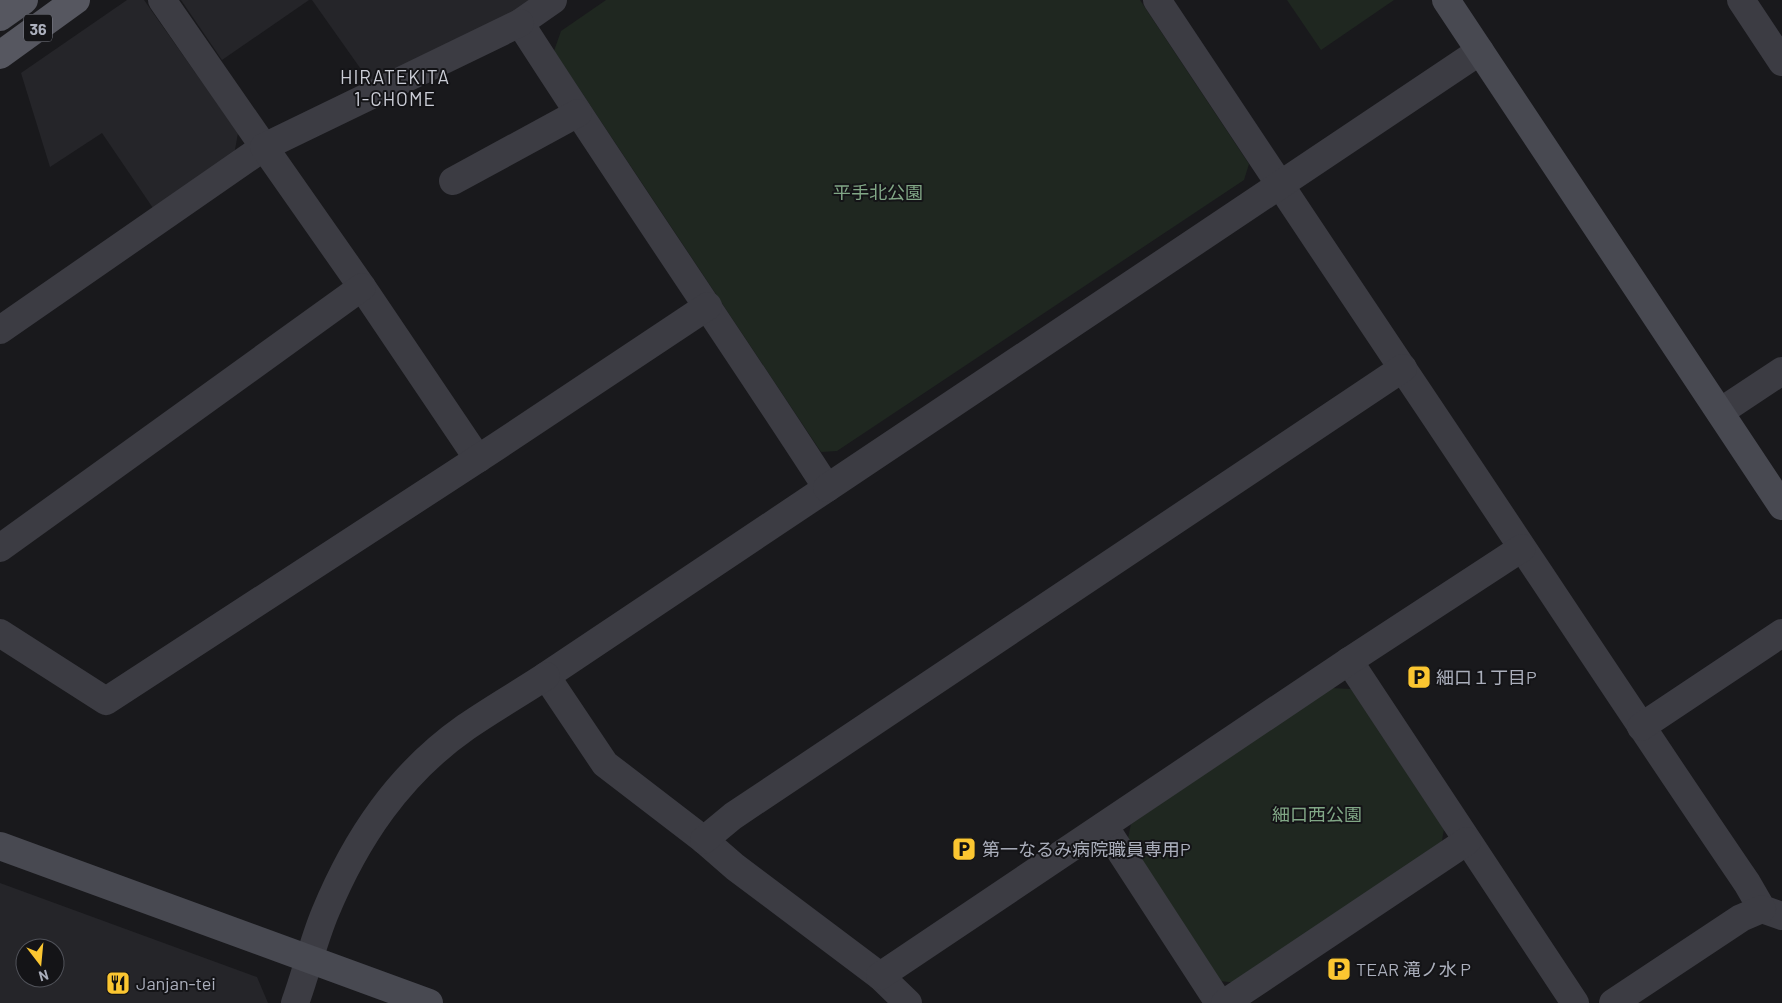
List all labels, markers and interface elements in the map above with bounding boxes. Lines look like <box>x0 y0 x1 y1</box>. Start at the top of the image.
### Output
road number: 36 <box>24 14 52 42</box>
district label: HIRATEKITA 1-CHOME <box>340 65 450 110</box>
park label: 平手北公園 <box>833 181 923 203</box>
parking icon: 細口１丁目P <box>1406 664 1432 690</box>
place label: 細口１丁目P <box>1436 666 1537 688</box>
park label: 細口西公園 <box>1272 803 1362 825</box>
parking icon: 第一なるみ病院職員専用P <box>951 836 977 862</box>
place label: 第一なるみ病院職員専用P <box>982 838 1191 860</box>
north arrow <box>15 938 65 988</box>
parking icon: TEAR 滝ノ水 P <box>1326 956 1352 982</box>
place label: TEAR 滝ノ水 P <box>1356 958 1471 980</box>
text: N <box>37 967 51 985</box>
restaurant icon: Janjan-tei <box>105 970 131 996</box>
place label: Janjan-tei <box>136 972 216 994</box>

